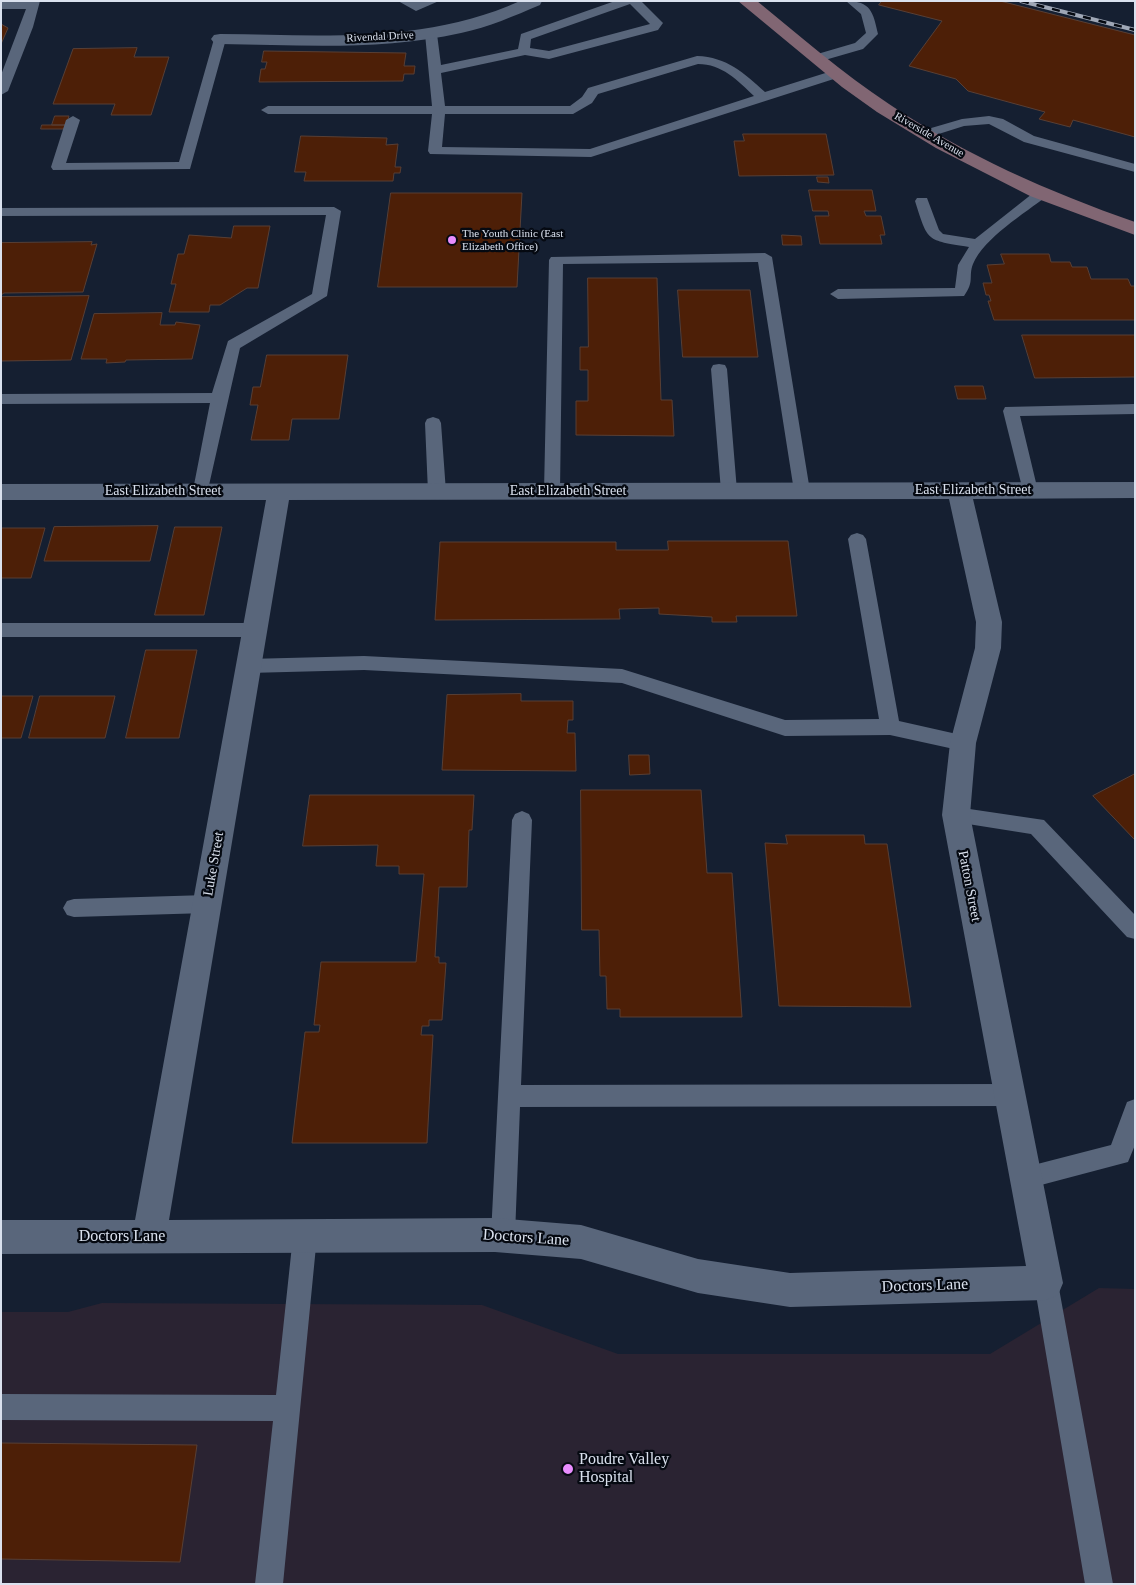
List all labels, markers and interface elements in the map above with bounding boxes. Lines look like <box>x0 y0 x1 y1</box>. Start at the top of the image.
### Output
street label: Rivendal Drive <box>346 29 414 45</box>
street label: Riverside Avenue <box>892 110 966 160</box>
place label: The Youth Clinic (East Elizabeth Office) <box>462 227 563 253</box>
marker: The Youth Clinic (East Elizabeth Office) <box>446 234 458 246</box>
street label: East Elizabeth Street <box>915 482 1031 498</box>
street label: East Elizabeth Street <box>105 483 221 499</box>
street label: East Elizabeth Street <box>510 483 626 499</box>
street label: Luke Street <box>200 831 228 897</box>
street label: Patton Street <box>954 849 984 923</box>
street label: Doctors Lane <box>482 1225 570 1251</box>
street label: Doctors Lane <box>79 1227 165 1247</box>
street label: Doctors Lane <box>881 1275 969 1297</box>
place label: Poudre Valley Hospital <box>579 1450 669 1488</box>
marker: Poudre Valley Hospital <box>561 1462 575 1476</box>

